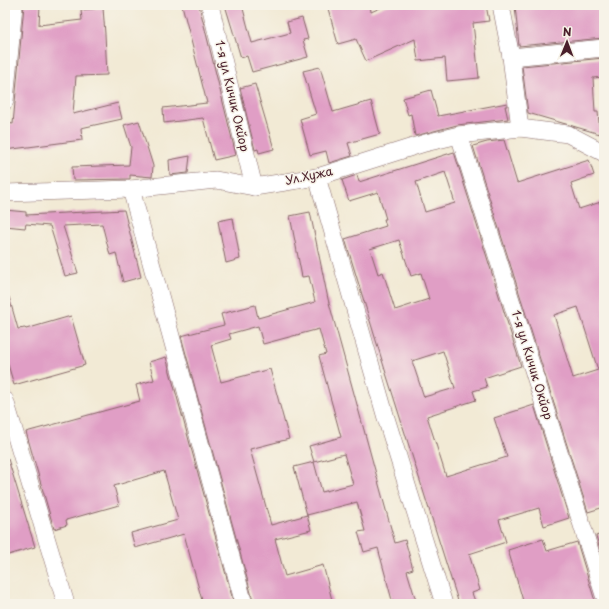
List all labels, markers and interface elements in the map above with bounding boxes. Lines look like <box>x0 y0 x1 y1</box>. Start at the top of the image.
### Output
north arrow <box>547 22 587 62</box>
text: N <box>563 23 572 40</box>
street label: 1-я ул Кичик Окйор <box>211 38 255 153</box>
street label: Ул.Хужа <box>283 161 335 189</box>
street label: 1-я ул Кичик Окйор <box>508 308 558 422</box>

